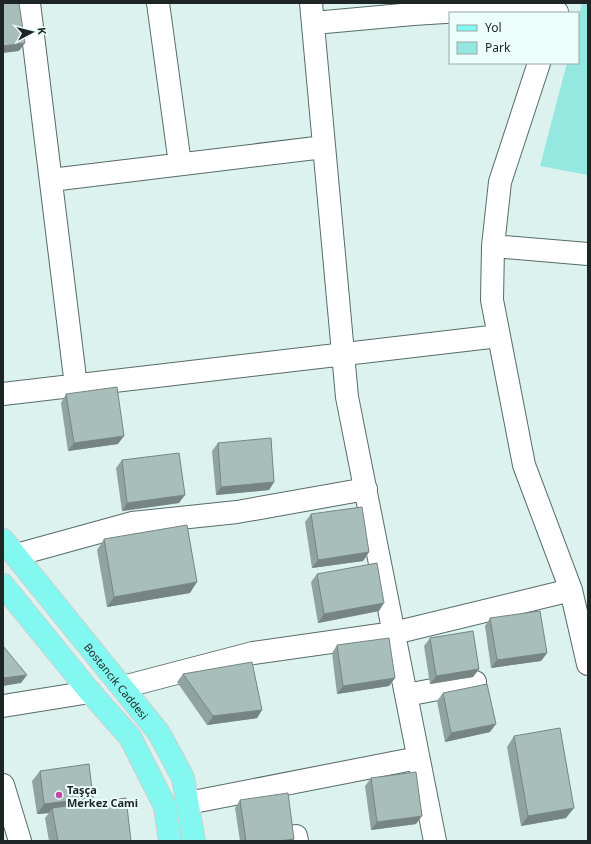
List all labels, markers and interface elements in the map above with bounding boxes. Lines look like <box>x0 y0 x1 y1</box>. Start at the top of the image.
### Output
north arrow <box>12 12 52 52</box>
legend <box>449 12 579 64</box>
text: Yol <box>485 19 502 36</box>
text: K <box>35 26 50 36</box>
text: Park <box>485 39 511 56</box>
street label: Bostancık Caddesi <box>81 640 152 722</box>
place label: Taşça Merkez Cami <box>67 782 138 810</box>
marker: Taşça Merkez Cami <box>54 790 64 800</box>

